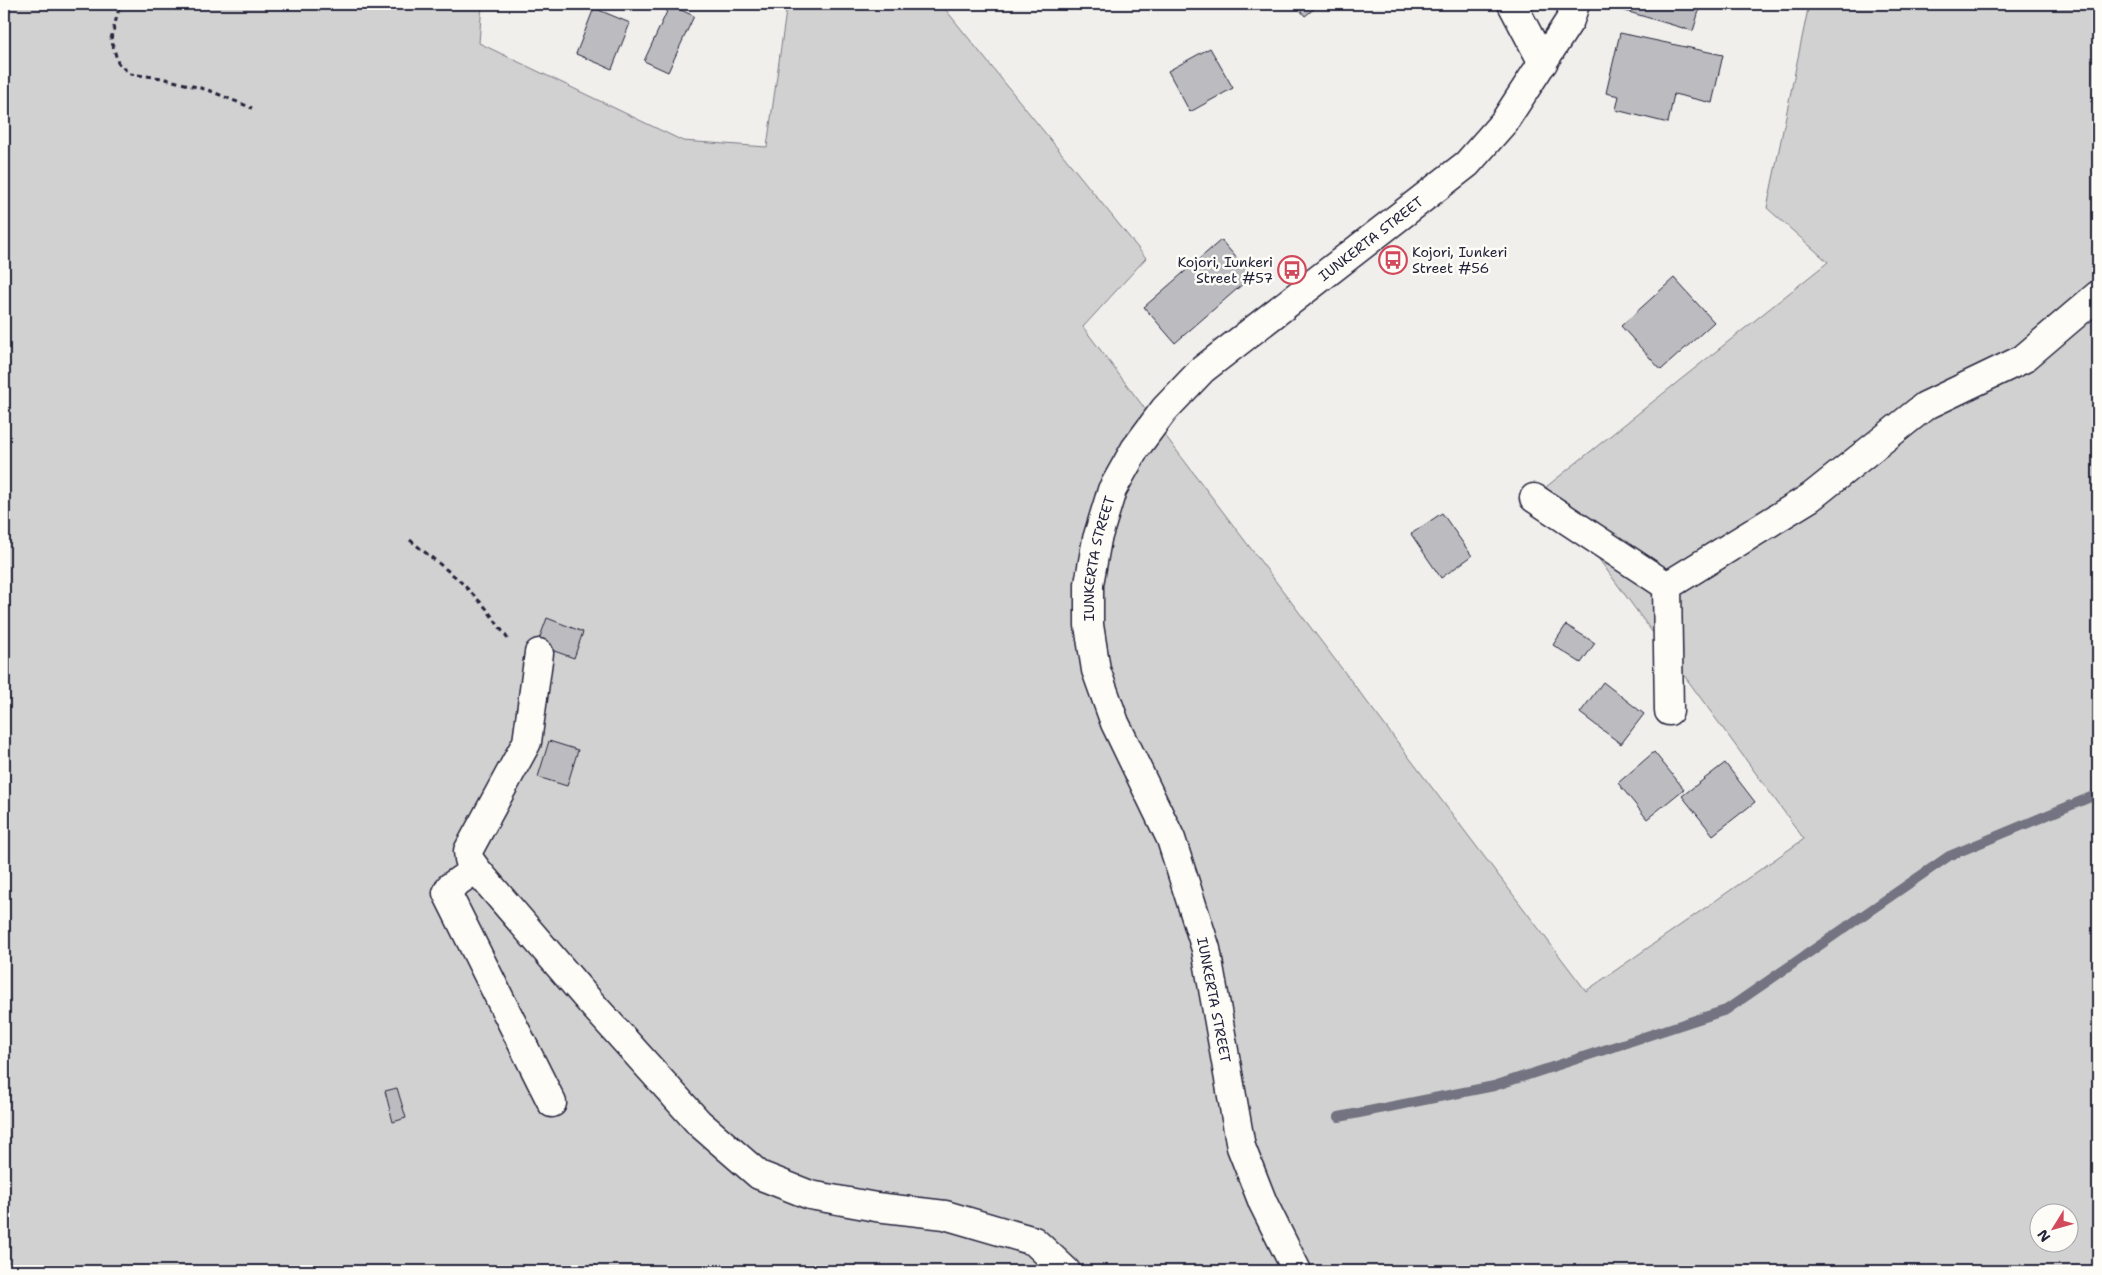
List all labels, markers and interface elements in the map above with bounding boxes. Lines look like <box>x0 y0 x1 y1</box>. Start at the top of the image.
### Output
street label: IUNKERTA STREET <box>1315 192 1427 285</box>
place label: Kojori, Iunkeri Street #56 <box>1412 243 1508 277</box>
bus stop icon: Kojori, Iunkeri Street #56 <box>1378 245 1408 275</box>
place label: Kojori, Iunkeri Street #57 <box>1177 253 1273 287</box>
bus stop icon: Kojori, Iunkeri Street #57 <box>1277 255 1307 285</box>
street label: IUNKERTA STREET <box>1080 493 1119 621</box>
street label: IUNKERTA STREET <box>1193 936 1235 1065</box>
north arrow <box>2030 1202 2080 1252</box>
text: N <box>2033 1226 2054 1246</box>

